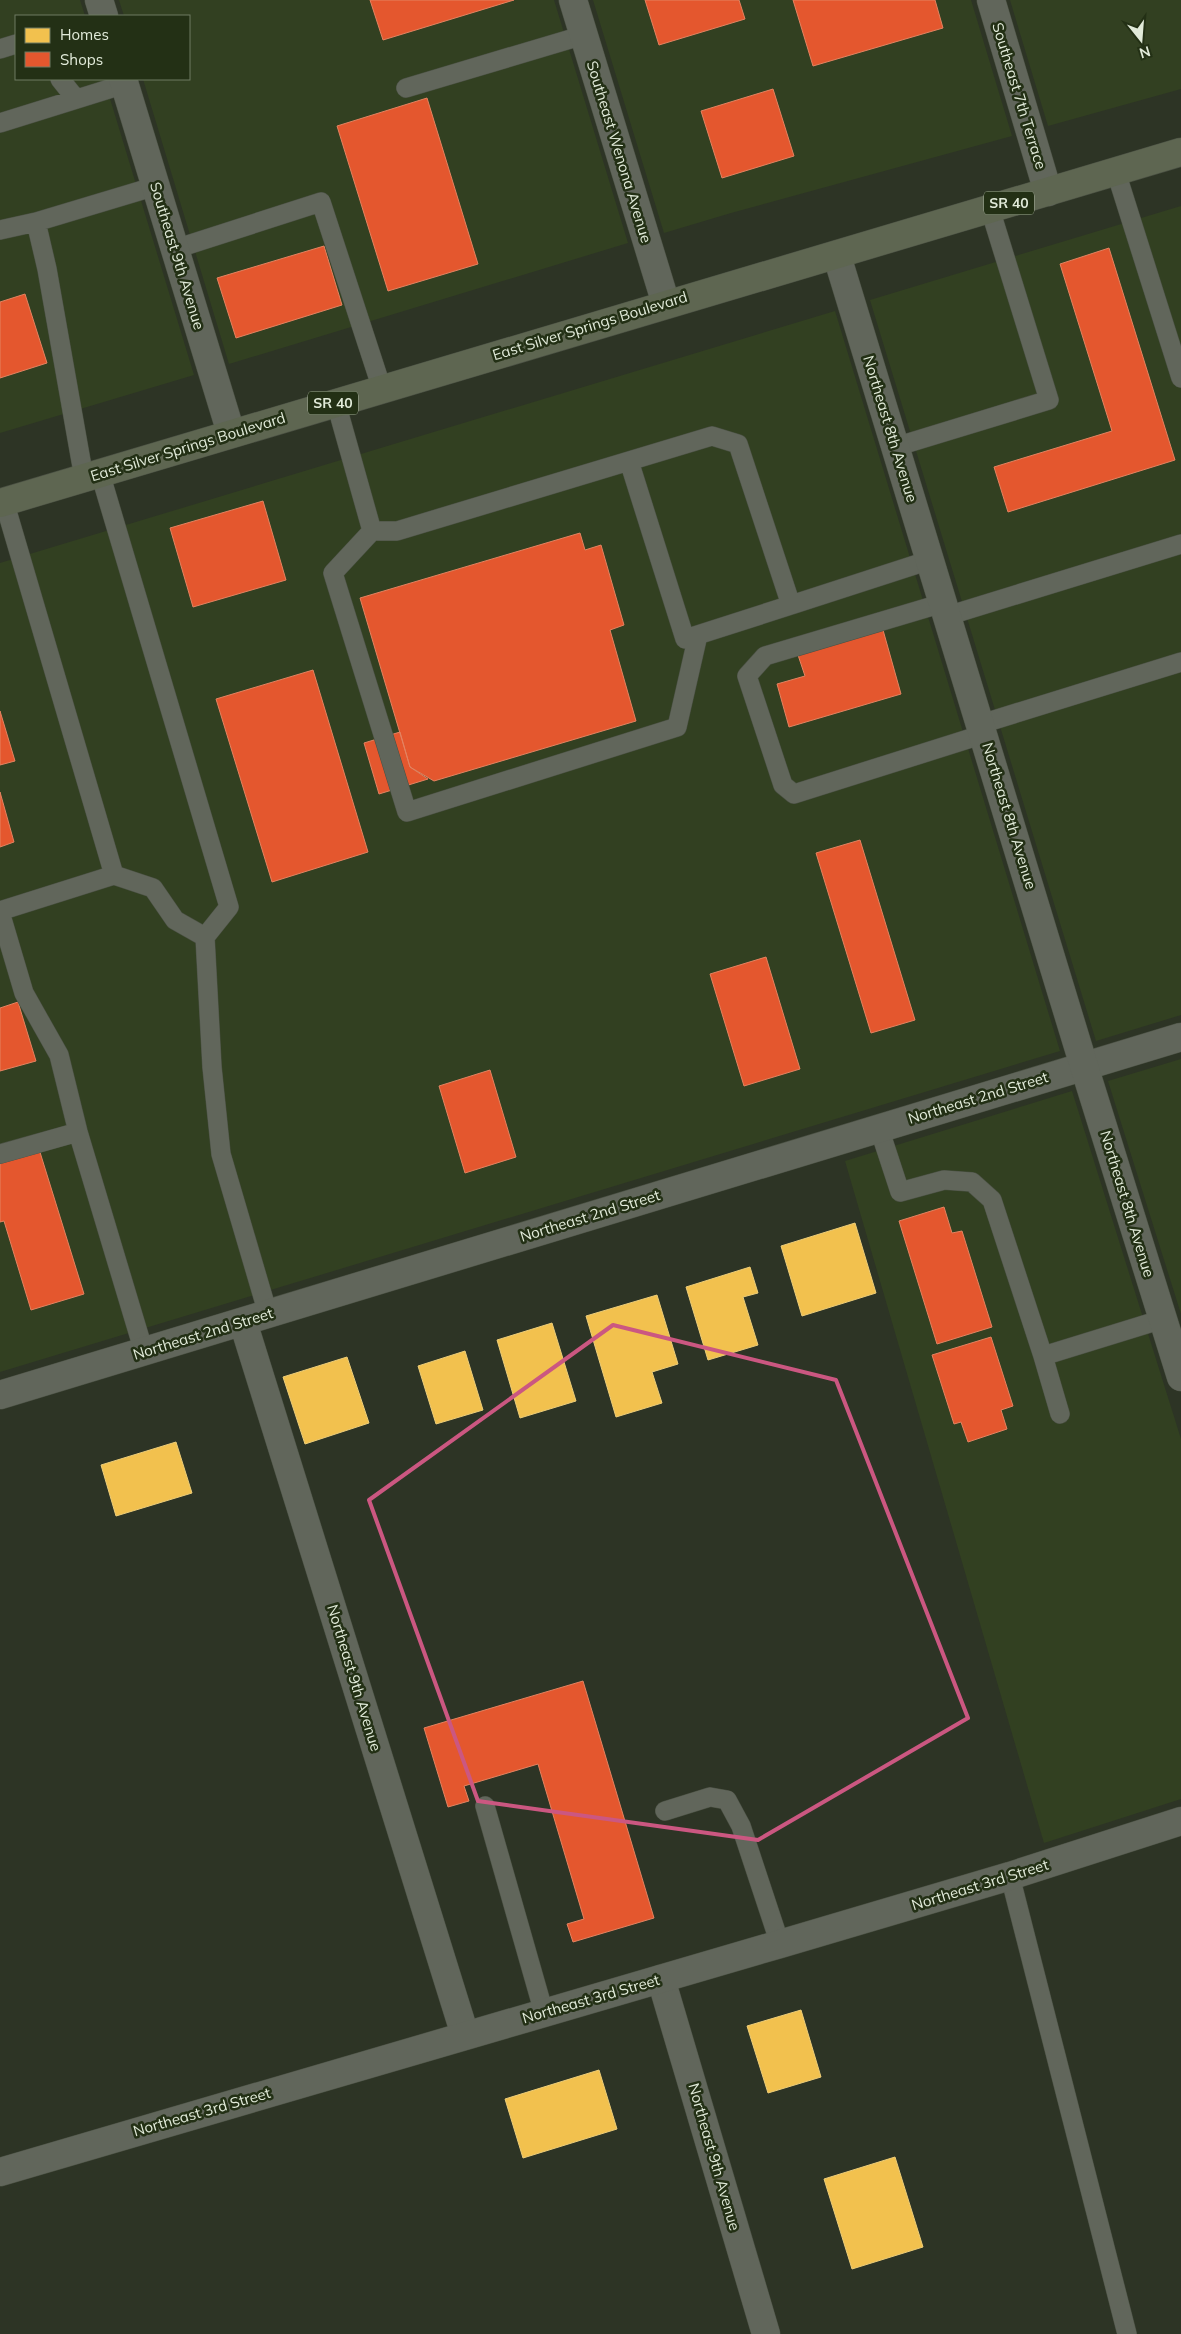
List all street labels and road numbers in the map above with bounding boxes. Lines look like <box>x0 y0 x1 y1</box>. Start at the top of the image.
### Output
street label: Southeast 7th Terrace <box>988 20 1051 172</box>
street label: Southeast Wenona Avenue <box>583 58 656 245</box>
street label: Southeast 9th Avenue <box>146 180 209 332</box>
road number: SR 40 <box>984 192 1034 214</box>
street label: East Silver Springs Boulevard <box>490 287 690 364</box>
street label: Northeast 8th Avenue <box>859 353 922 505</box>
road number: SR 40 <box>308 392 358 414</box>
street label: East Silver Springs Boulevard <box>88 408 288 485</box>
street label: Northeast 8th Avenue <box>978 740 1041 892</box>
street label: Northeast 2nd Street <box>905 1067 1050 1128</box>
street label: Northeast 8th Avenue <box>1096 1128 1159 1280</box>
street label: Northeast 2nd Street <box>517 1185 662 1246</box>
street label: Northeast 2nd Street <box>130 1303 275 1364</box>
street label: Northeast 9th Avenue <box>323 1602 386 1754</box>
street label: Northeast 3rd Street <box>909 1855 1051 1914</box>
street label: Northeast 3rd Street <box>520 1970 662 2027</box>
street label: Northeast 9th Avenue <box>684 2081 745 2233</box>
street label: Northeast 3rd Street <box>131 2083 273 2140</box>

